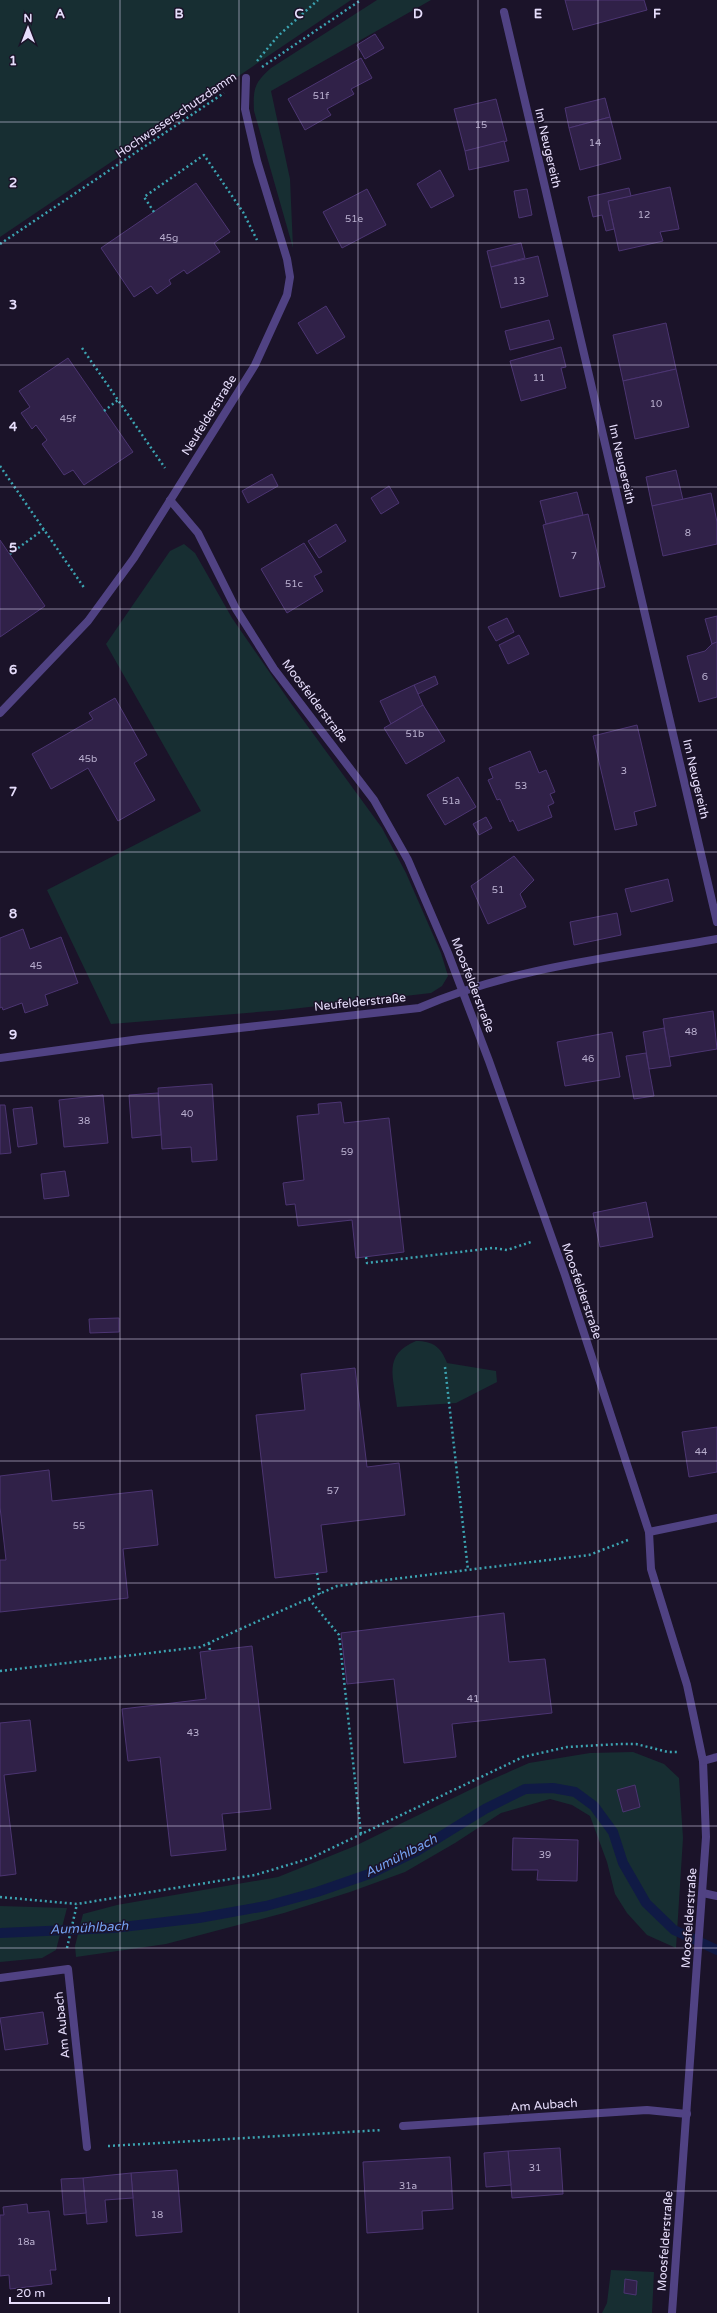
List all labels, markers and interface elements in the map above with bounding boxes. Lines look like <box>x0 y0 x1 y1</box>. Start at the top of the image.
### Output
text: A <box>55 6 65 22</box>
text: B <box>174 6 184 22</box>
text: C <box>294 6 304 22</box>
text: D <box>413 6 423 22</box>
text: E <box>534 6 542 22</box>
text: F <box>653 6 661 22</box>
north arrow <box>8 8 48 48</box>
text: N <box>24 12 32 25</box>
text: 1 <box>9 53 17 69</box>
street label: Hochwasserschutzdamm <box>113 69 239 161</box>
house number: 51f <box>313 90 329 102</box>
street label: Im Neugereith <box>532 107 564 189</box>
house number: 15 <box>475 119 487 131</box>
house number: 14 <box>589 137 601 149</box>
text: 2 <box>9 175 17 191</box>
house number: 12 <box>638 209 650 221</box>
house number: 51e <box>345 213 363 225</box>
house number: 45g <box>160 232 178 244</box>
house number: 13 <box>513 275 525 287</box>
text: 3 <box>9 297 17 313</box>
street label: Neufelderstraße <box>179 372 239 458</box>
house number: 11 <box>533 372 545 384</box>
house number: 10 <box>650 398 662 410</box>
house number: 45f <box>60 413 76 425</box>
text: 4 <box>9 419 18 435</box>
street label: Im Neugereith <box>606 423 638 505</box>
house number: 8 <box>685 527 691 539</box>
text: 5 <box>9 540 17 556</box>
house number: 7 <box>571 550 577 562</box>
house number: 51c <box>285 578 303 590</box>
street label: Moosfelderstraße <box>279 657 351 745</box>
text: 6 <box>9 662 17 678</box>
house number: 6 <box>702 671 708 683</box>
house number: 51b <box>406 728 424 740</box>
street label: Im Neugereith <box>680 738 712 820</box>
house number: 45b <box>79 753 97 765</box>
house number: 3 <box>621 765 627 777</box>
house number: 53 <box>515 780 527 792</box>
text: 7 <box>9 784 17 800</box>
house number: 51a <box>442 795 460 807</box>
house number: 51 <box>492 884 504 896</box>
text: 8 <box>9 906 17 922</box>
street label: Moosfelderstraße <box>448 936 498 1035</box>
house number: 45 <box>30 960 42 972</box>
street label: Neufelderstraße <box>313 990 407 1014</box>
house number: 48 <box>685 1026 697 1038</box>
text: 9 <box>9 1027 17 1043</box>
house number: 46 <box>582 1053 594 1065</box>
house number: 40 <box>181 1108 193 1120</box>
house number: 38 <box>78 1115 90 1127</box>
house number: 59 <box>341 1146 353 1158</box>
street label: Moosfelderstraße <box>559 1241 605 1341</box>
house number: 44 <box>695 1446 707 1458</box>
house number: 57 <box>327 1485 339 1497</box>
house number: 55 <box>73 1520 85 1532</box>
house number: 41 <box>467 1693 479 1705</box>
house number: 43 <box>187 1727 199 1739</box>
water label: Aumühlbach <box>362 1831 441 1881</box>
house number: 39 <box>539 1849 551 1861</box>
street label: Moosfelderstraße <box>679 1867 700 1969</box>
water label: Aumühlbach <box>49 1918 130 1938</box>
street label: Am Aubach <box>52 1991 72 2059</box>
street label: Am Aubach <box>510 2096 578 2114</box>
house number: 31 <box>529 2162 541 2174</box>
house number: 31a <box>399 2180 417 2192</box>
street label: Moosfelderstraße <box>655 2190 676 2292</box>
house number: 18 <box>151 2209 163 2221</box>
house number: 18a <box>17 2236 35 2248</box>
scale bar <box>10 2279 109 2305</box>
text: 20 m <box>16 2286 45 2300</box>

